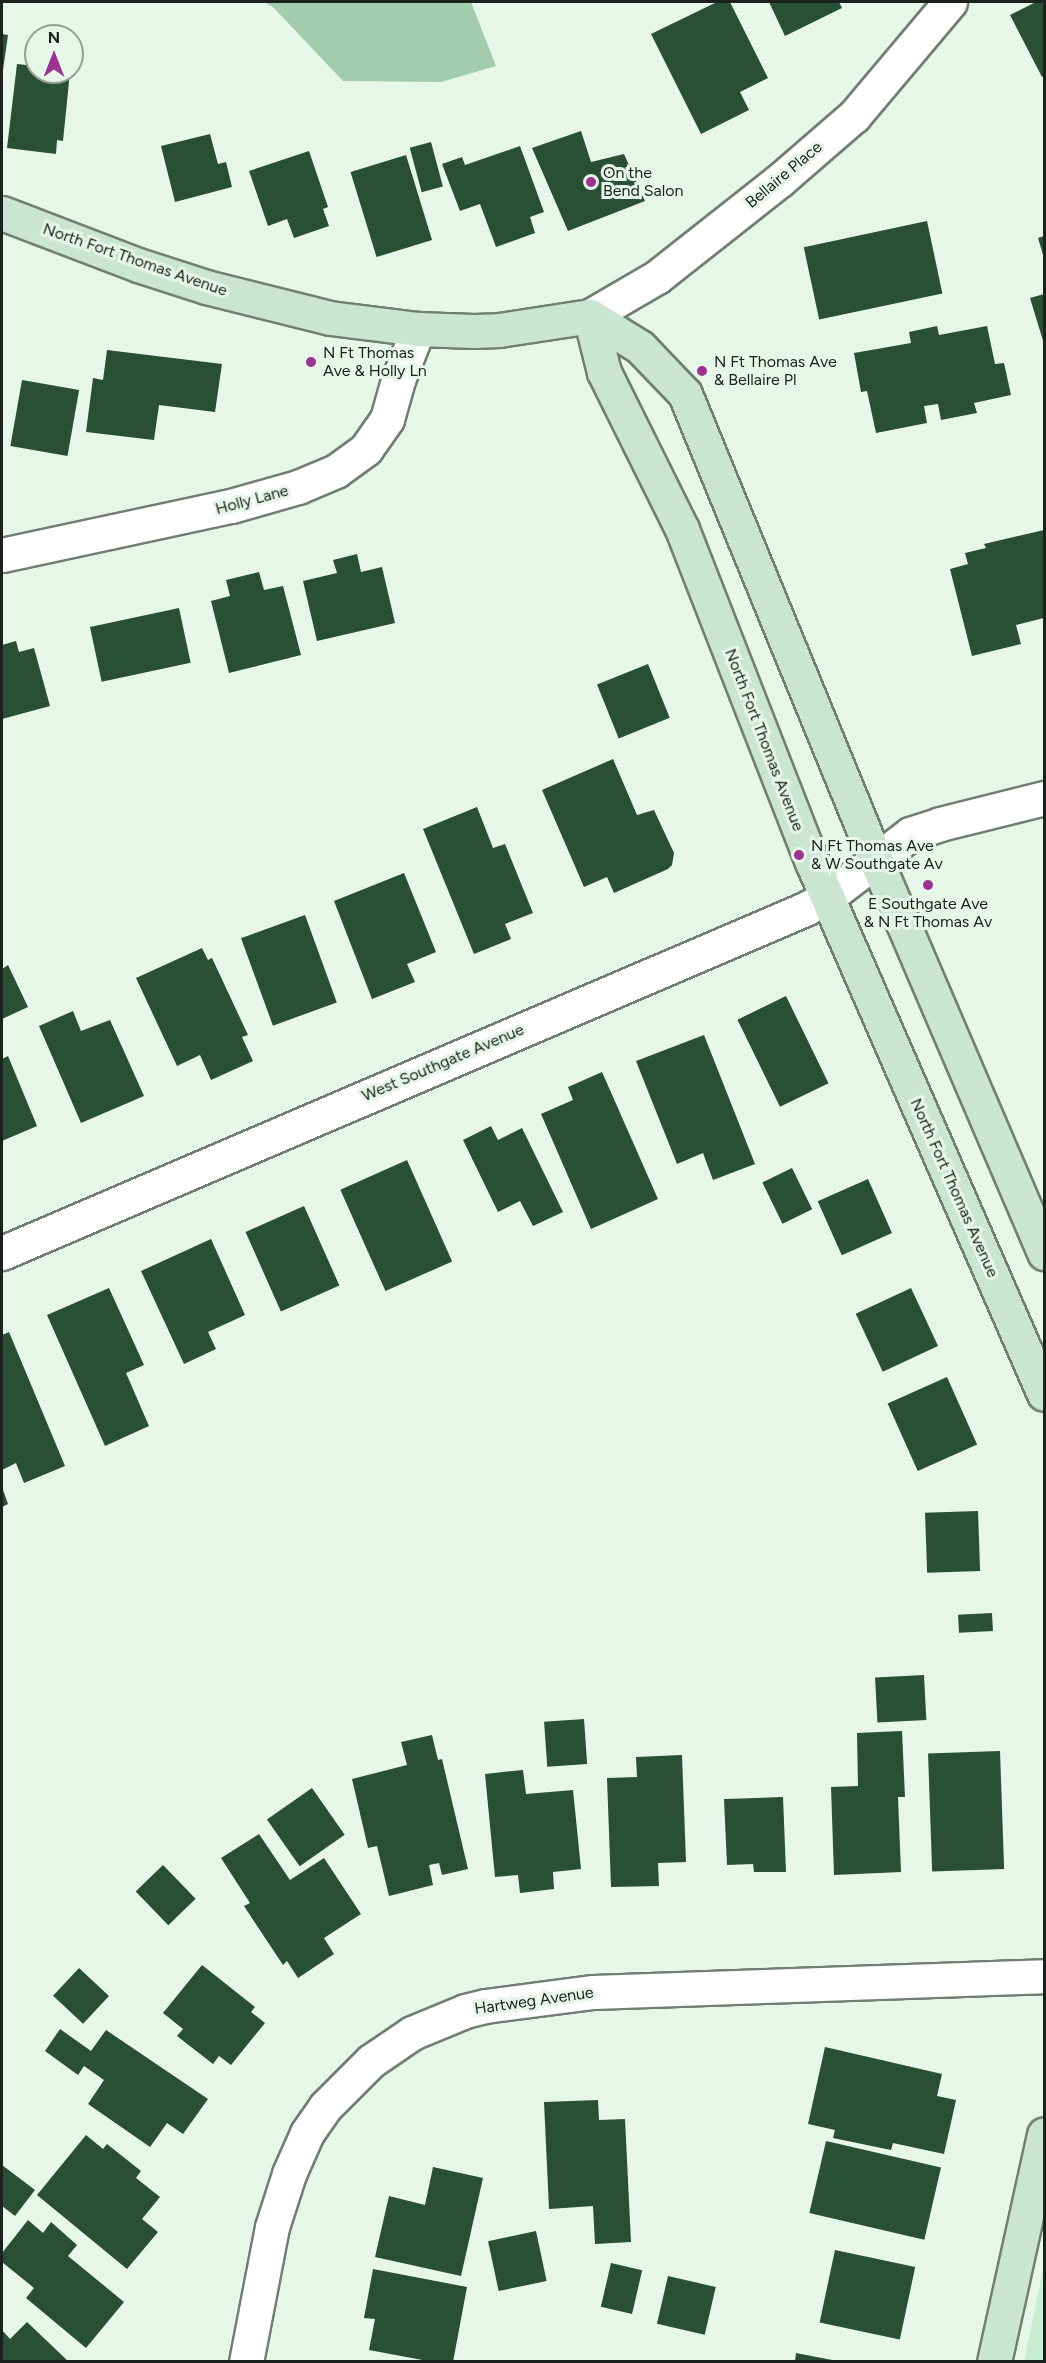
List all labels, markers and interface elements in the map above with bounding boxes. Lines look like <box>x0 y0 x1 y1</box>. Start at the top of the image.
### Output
north arrow <box>24 24 84 84</box>
text: N <box>48 28 60 47</box>
street label: Bellaire Place <box>742 137 826 213</box>
place label: On the Bend Salon <box>603 163 683 201</box>
marker: On the Bend Salon <box>584 175 598 189</box>
street label: North Fort Thomas Avenue <box>40 219 230 301</box>
place label: N Ft Thomas Ave & Holly Ln <box>323 343 427 381</box>
place label: N Ft Thomas Ave & Bellaire Pl <box>714 352 837 390</box>
marker: N Ft Thomas Ave & Holly Ln <box>304 355 318 369</box>
marker: N Ft Thomas Ave & Bellaire Pl <box>695 364 709 378</box>
street label: Holly Lane <box>213 481 291 519</box>
street label: North Fort Thomas Avenue <box>720 646 808 834</box>
place label: N Ft Thomas Ave & W Southgate Av <box>811 836 943 874</box>
marker: N Ft Thomas Ave & W Southgate Av <box>792 848 806 862</box>
marker: E Southgate Ave & N Ft Thomas Av <box>921 878 935 892</box>
place label: E Southgate Ave & N Ft Thomas Av <box>864 894 992 932</box>
street label: West Southgate Avenue <box>359 1020 527 1106</box>
street label: North Fort Thomas Avenue <box>906 1096 1002 1280</box>
street label: Hartweg Avenue <box>473 1983 595 2019</box>

